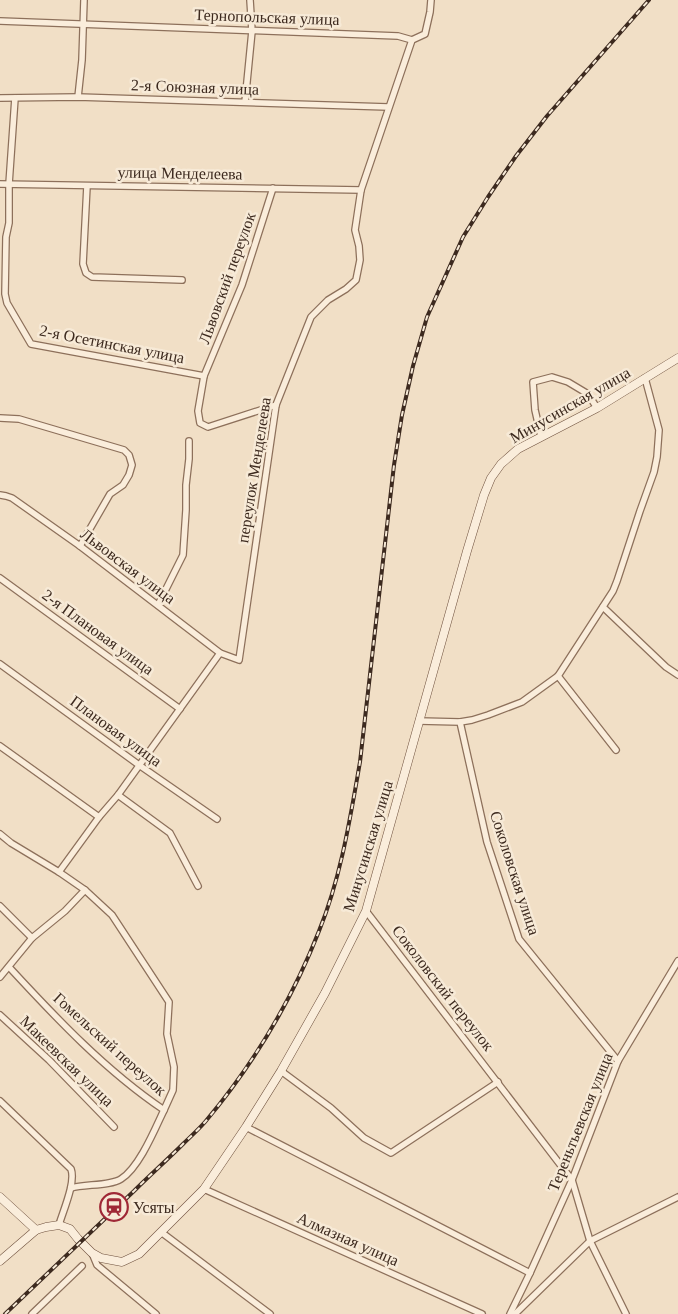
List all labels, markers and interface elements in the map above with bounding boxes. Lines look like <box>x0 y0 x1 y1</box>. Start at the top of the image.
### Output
street label: Тернопольская улица <box>194 6 340 29</box>
street label: 2-я Союзная улица <box>131 76 259 99</box>
street label: улица Менделеева <box>117 163 243 184</box>
street label: Львовский переулок <box>195 210 260 346</box>
street label: 2-я Осетинская улица <box>38 322 186 367</box>
street label: Минусинская улица <box>507 364 634 447</box>
street label: переулок Менделеева <box>234 396 275 544</box>
street label: Львовская улица <box>77 525 179 608</box>
street label: 2-я Плановая улица <box>39 586 157 679</box>
street label: Плановая улица <box>67 692 165 771</box>
street label: Минусинская улица <box>340 778 397 914</box>
street label: Соколовская улица <box>486 809 543 938</box>
street label: Соколовский переулок <box>388 922 497 1055</box>
street label: Гомельский переулок <box>50 989 170 1100</box>
street label: Макеевская улица <box>16 1012 117 1111</box>
street label: Тереньтьевская улица <box>544 1050 617 1194</box>
station icon: Усяты <box>99 1192 129 1222</box>
place label: Усяты <box>133 1199 175 1216</box>
street label: Алмазная улица <box>294 1209 401 1270</box>

